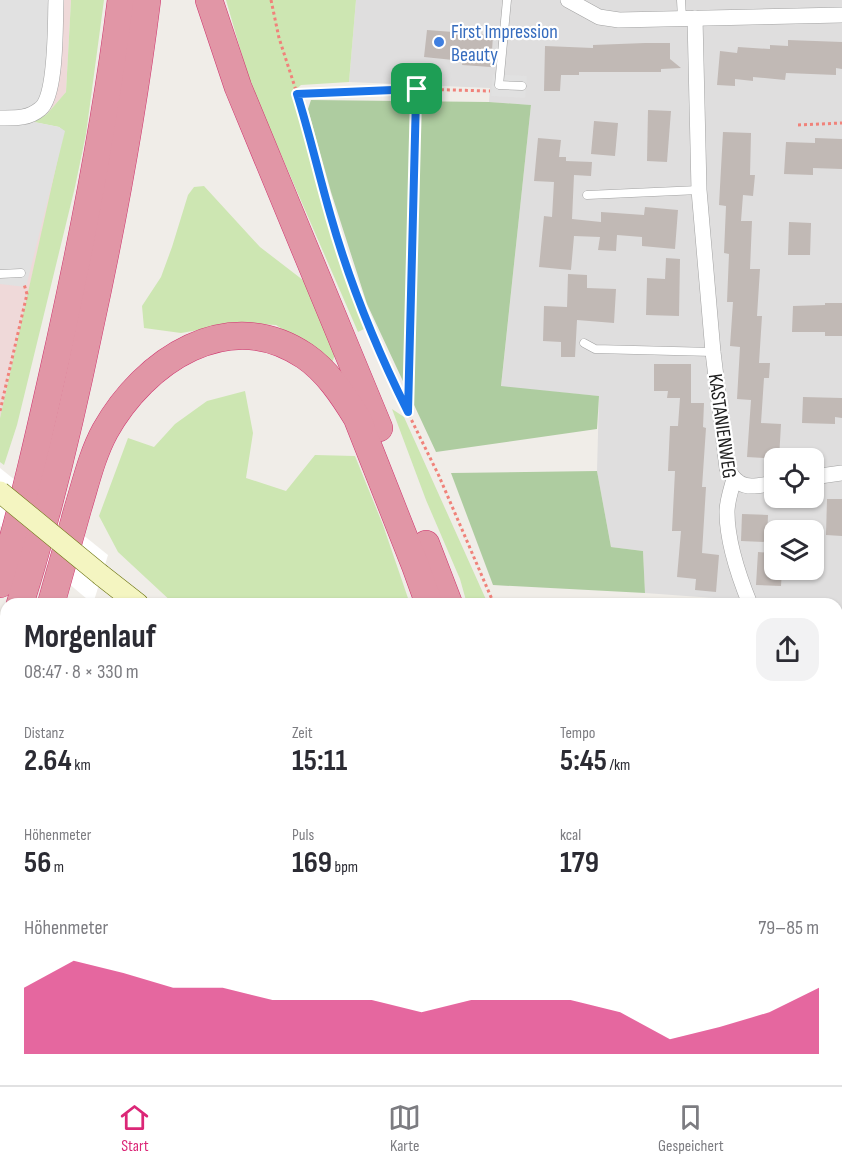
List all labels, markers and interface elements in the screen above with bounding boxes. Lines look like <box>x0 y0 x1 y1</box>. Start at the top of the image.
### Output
place label: First Impression Beauty <box>451 20 558 67</box>
marker: First Impression Beauty <box>432 35 446 49</box>
pin <box>391 63 442 114</box>
icon: arrive <box>400 72 433 105</box>
street label: KASTANIENWEG <box>703 372 741 480</box>
map controls <box>764 448 824 580</box>
button: locate <box>764 448 824 508</box>
button: layers <box>764 520 824 580</box>
text: Morgenlauf <box>24 617 156 657</box>
button: share <box>756 618 819 681</box>
text: 08:47 · 8 × 330 m <box>24 660 139 684</box>
text: Distanz <box>24 724 64 743</box>
text: Zeit <box>292 724 313 743</box>
text: Tempo <box>560 724 595 743</box>
text: 2.64 <box>24 743 72 779</box>
text: 15:11 <box>292 743 347 779</box>
text: 5:45 <box>560 743 607 779</box>
text: km <box>72 756 91 775</box>
text: /km <box>607 756 630 775</box>
text: Höhenmeter <box>24 826 91 845</box>
text: Puls <box>292 826 314 845</box>
text: kcal <box>560 826 581 845</box>
text: 56 <box>24 845 51 881</box>
text: 169 <box>292 845 332 881</box>
text: 179 <box>560 845 599 881</box>
text: m <box>51 858 64 877</box>
text: bpm <box>332 858 358 877</box>
text: Höhenmeter <box>24 916 108 940</box>
text: 79–85 m <box>758 916 819 940</box>
tab: Start <box>118 1101 151 1156</box>
tab: Karte <box>388 1101 421 1156</box>
tab: Gespeichert <box>658 1101 724 1156</box>

